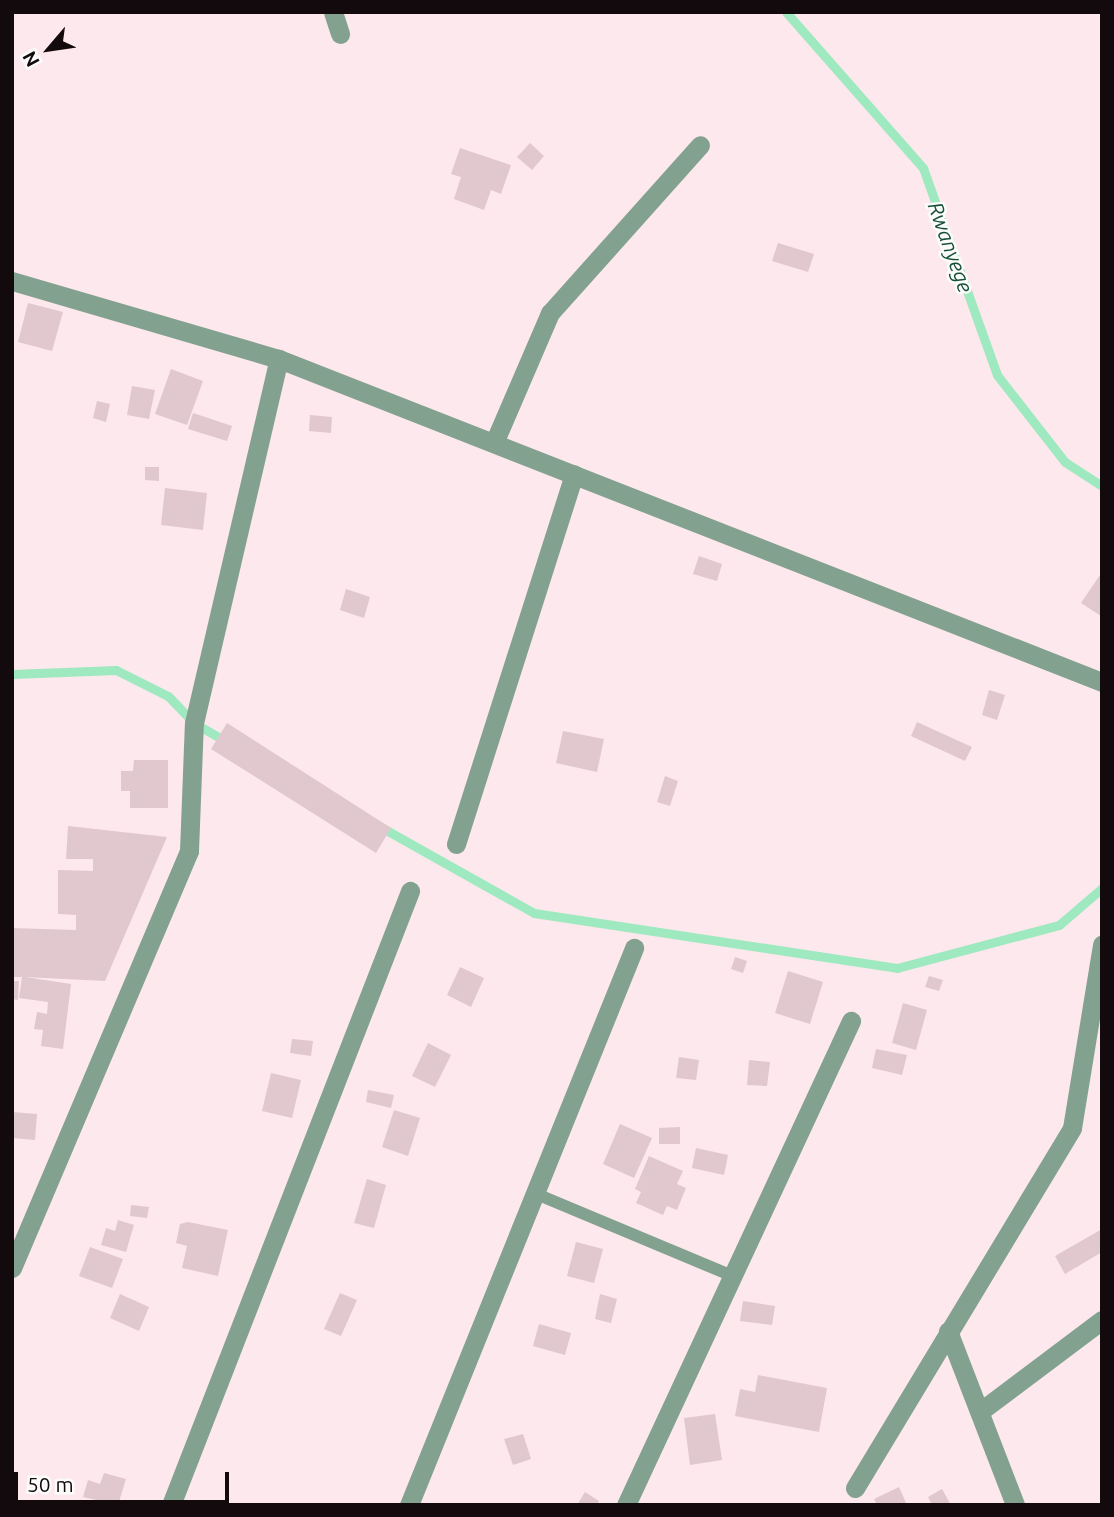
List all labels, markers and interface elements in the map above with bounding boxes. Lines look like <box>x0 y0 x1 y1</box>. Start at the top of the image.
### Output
north arrow <box>14 14 84 84</box>
text: N <box>18 48 44 71</box>
water label: Rwanyege <box>923 198 979 296</box>
scale bar <box>18 1458 233 1502</box>
text: 50 m <box>27 1472 74 1496</box>

